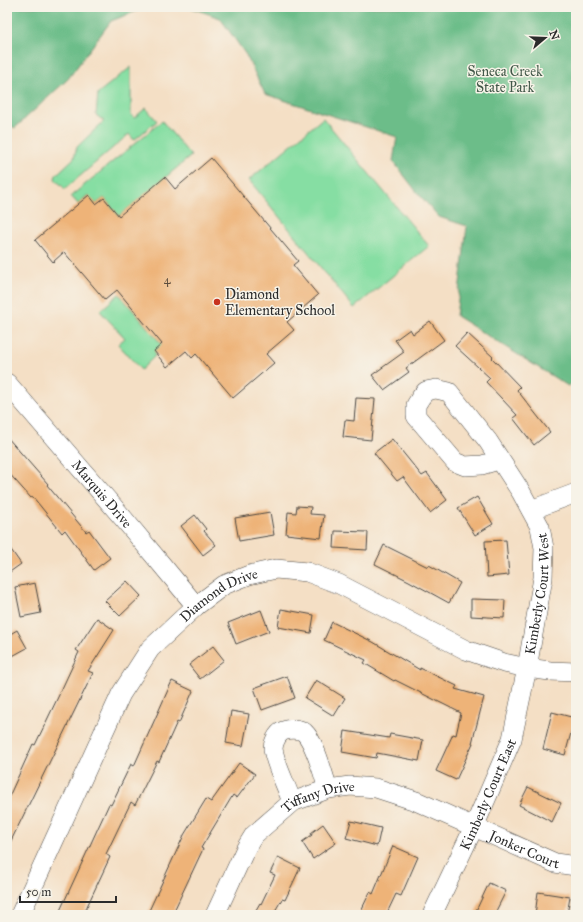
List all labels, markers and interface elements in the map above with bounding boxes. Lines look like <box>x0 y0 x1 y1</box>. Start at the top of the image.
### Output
north arrow <box>525 18 565 58</box>
text: N <box>546 28 562 42</box>
park label: Seneca Creek State Park <box>468 63 543 96</box>
house number: 4 <box>164 273 171 287</box>
place label: Diamond Elementary School <box>225 286 335 319</box>
marker: Diamond Elementary School <box>212 297 222 307</box>
street label: Marquis Drive <box>68 456 136 531</box>
street label: Kimberly Court West <box>521 532 553 656</box>
street label: Diamond Drive <box>176 565 259 625</box>
street label: Kimberly Court East <box>456 736 520 853</box>
street label: Tiffany Drive <box>277 777 355 816</box>
street label: Jonker Court <box>485 826 560 872</box>
scale bar <box>20 878 116 904</box>
text: 50 m <box>26 885 51 899</box>

